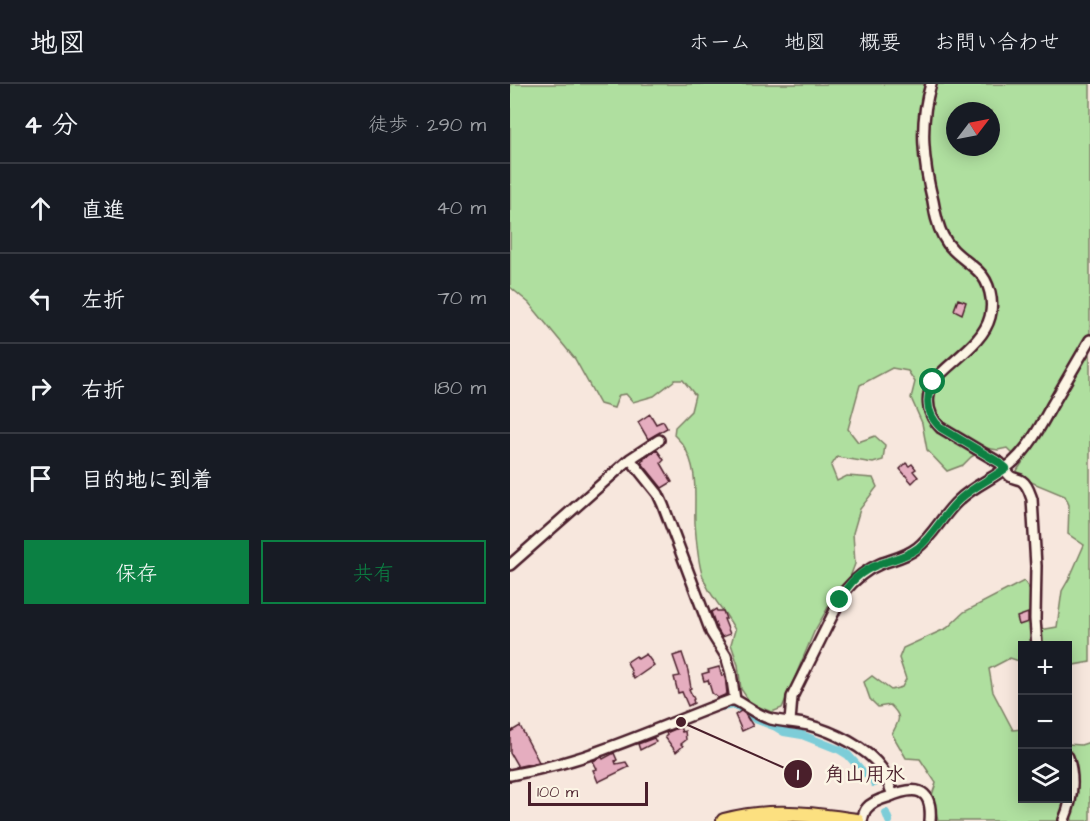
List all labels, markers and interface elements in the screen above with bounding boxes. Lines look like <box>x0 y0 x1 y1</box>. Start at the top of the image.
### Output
text: 地図 <box>30 24 86 63</box>
text: ホーム <box>689 28 751 57</box>
text: 地図 <box>784 28 826 57</box>
text: 概要 <box>859 28 901 57</box>
text: お問い合わせ <box>934 28 1060 57</box>
north arrow <box>946 102 1000 156</box>
text: 4 分 <box>24 107 78 143</box>
text: 徒歩 · 290 m <box>368 111 486 139</box>
icon: ahead <box>24 192 57 225</box>
text: 40 m <box>436 194 486 222</box>
text: 直進 <box>81 195 125 226</box>
icon: left <box>24 282 57 315</box>
text: 70 m <box>438 284 486 312</box>
text: 左折 <box>81 285 125 316</box>
route start <box>919 368 945 394</box>
icon: right <box>24 372 57 405</box>
text: 180 m <box>434 374 486 402</box>
text: 右折 <box>81 375 125 406</box>
icon: arrive <box>24 462 57 495</box>
text: 目的地に到着 <box>81 465 213 496</box>
button: 保存 <box>24 540 249 604</box>
button: 共有 <box>261 540 486 604</box>
route end <box>826 586 852 612</box>
map controls <box>1018 641 1072 803</box>
button: + <box>1018 641 1072 695</box>
button: − <box>1018 695 1072 749</box>
button: layers <box>1018 749 1072 803</box>
callout: 角山用水 <box>783 755 917 793</box>
text: 角山用水 <box>825 761 905 789</box>
text: 1 <box>797 762 800 787</box>
scale bar <box>528 779 648 806</box>
text: 100 m <box>537 781 578 803</box>

